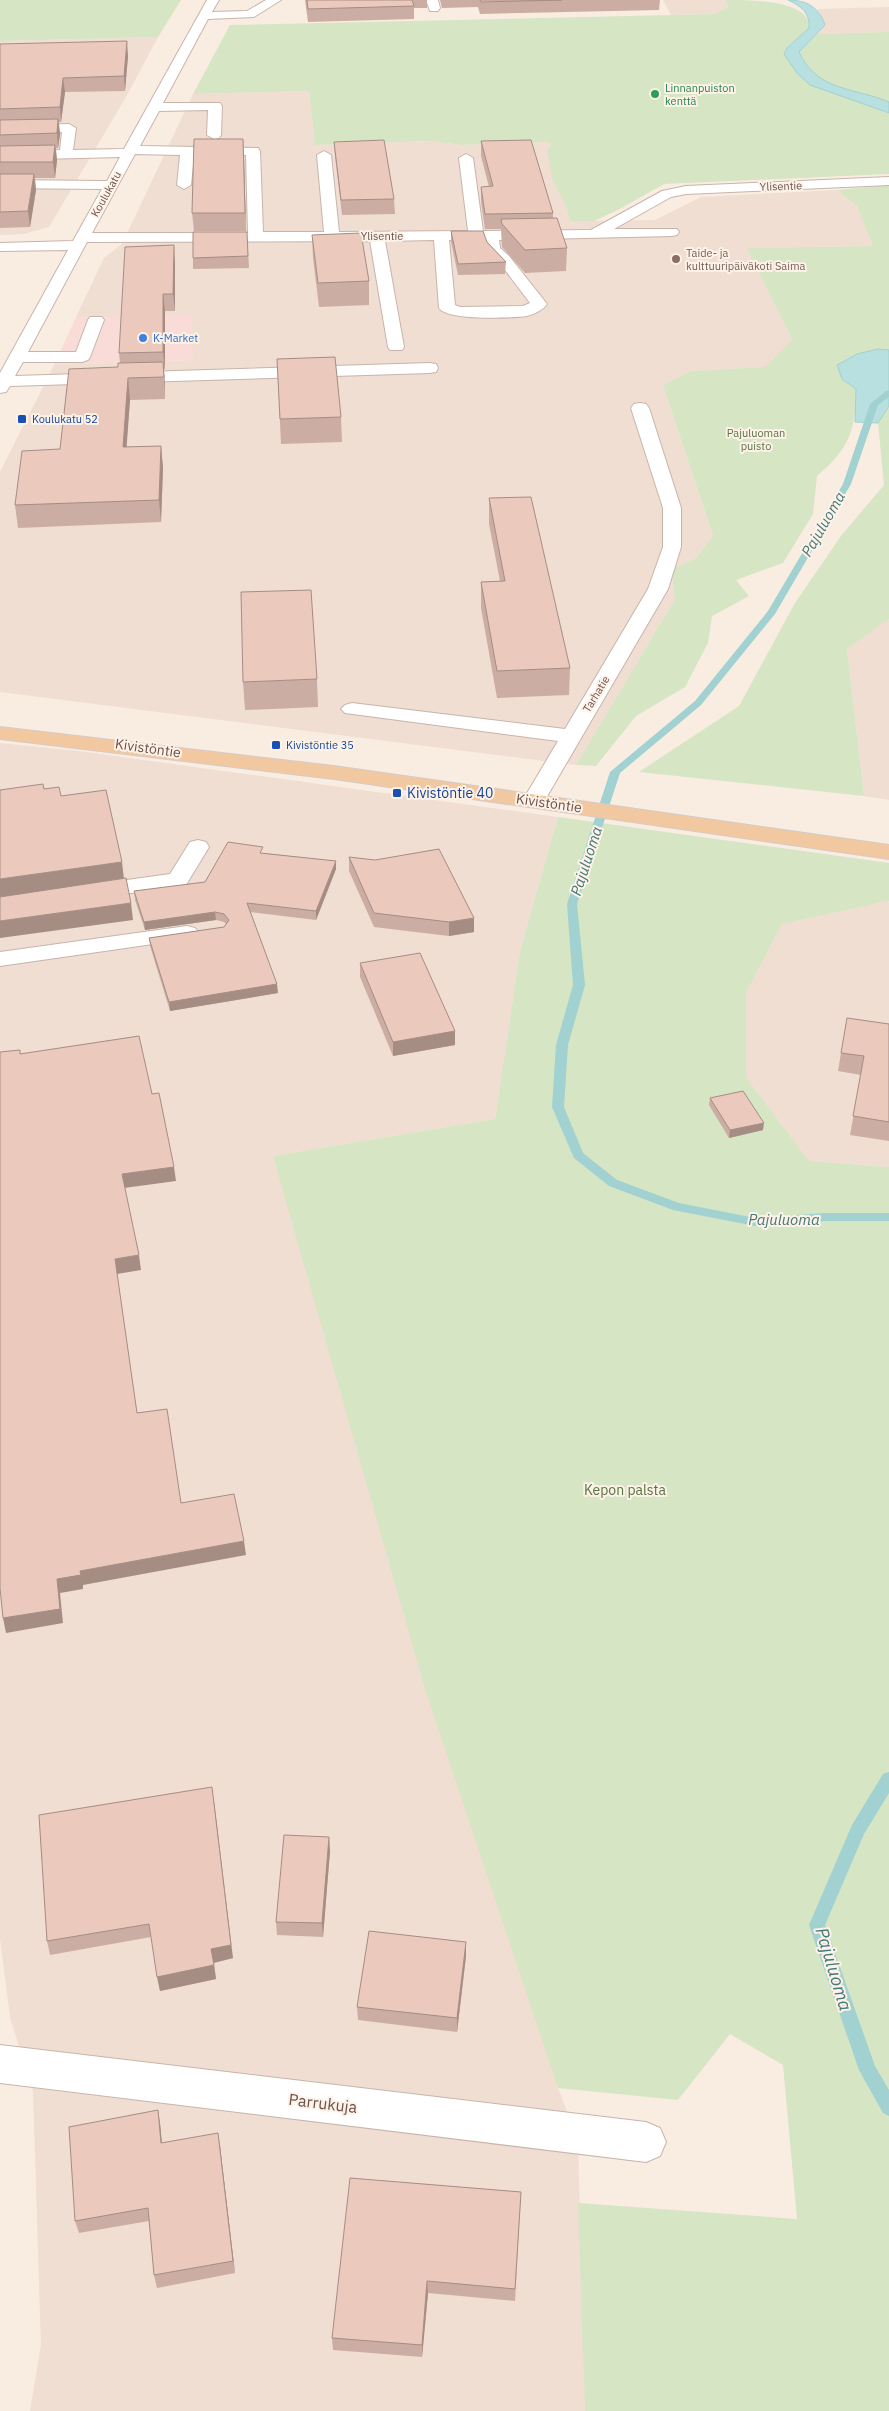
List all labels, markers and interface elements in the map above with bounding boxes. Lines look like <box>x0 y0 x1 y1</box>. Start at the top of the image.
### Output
place label: Linnanpuiston kenttä <box>665 81 735 108</box>
marker: Linnanpuiston kenttä <box>649 88 661 100</box>
street label: Koulukatu <box>88 169 124 219</box>
street label: Ylisentie <box>759 178 803 194</box>
street label: Ylisentie <box>361 229 403 243</box>
place label: Taide- ja kulttuuripäiväkoti Saima <box>686 246 806 273</box>
marker: Taide- ja kulttuuripäiväkoti Saima <box>670 253 682 265</box>
place label: K-Market <box>153 331 198 345</box>
marker: K-Market <box>137 332 149 344</box>
place label: Koulukatu 52 <box>32 412 98 426</box>
marker: Koulukatu 52 <box>16 413 28 425</box>
park label: Pajuluoman puisto <box>727 426 785 453</box>
water label: Pajuluoma <box>797 488 849 560</box>
street label: Tarhatie <box>580 673 612 715</box>
street label: Kivistöntie <box>114 734 182 762</box>
place label: Kivistöntie 35 <box>286 738 354 752</box>
marker: Kivistöntie 35 <box>270 739 282 751</box>
place label: Kivistöntie 40 <box>407 784 493 802</box>
marker: Kivistöntie 40 <box>391 787 403 799</box>
street label: Kivistöntie <box>515 789 583 817</box>
water label: Pajuluoma <box>566 824 606 898</box>
water label: Pajuluoma <box>748 1210 820 1229</box>
park label: Kepon palsta <box>584 1481 666 1499</box>
water label: Pajuluoma <box>810 1925 858 2013</box>
street label: Parrukuja <box>288 2089 359 2117</box>

